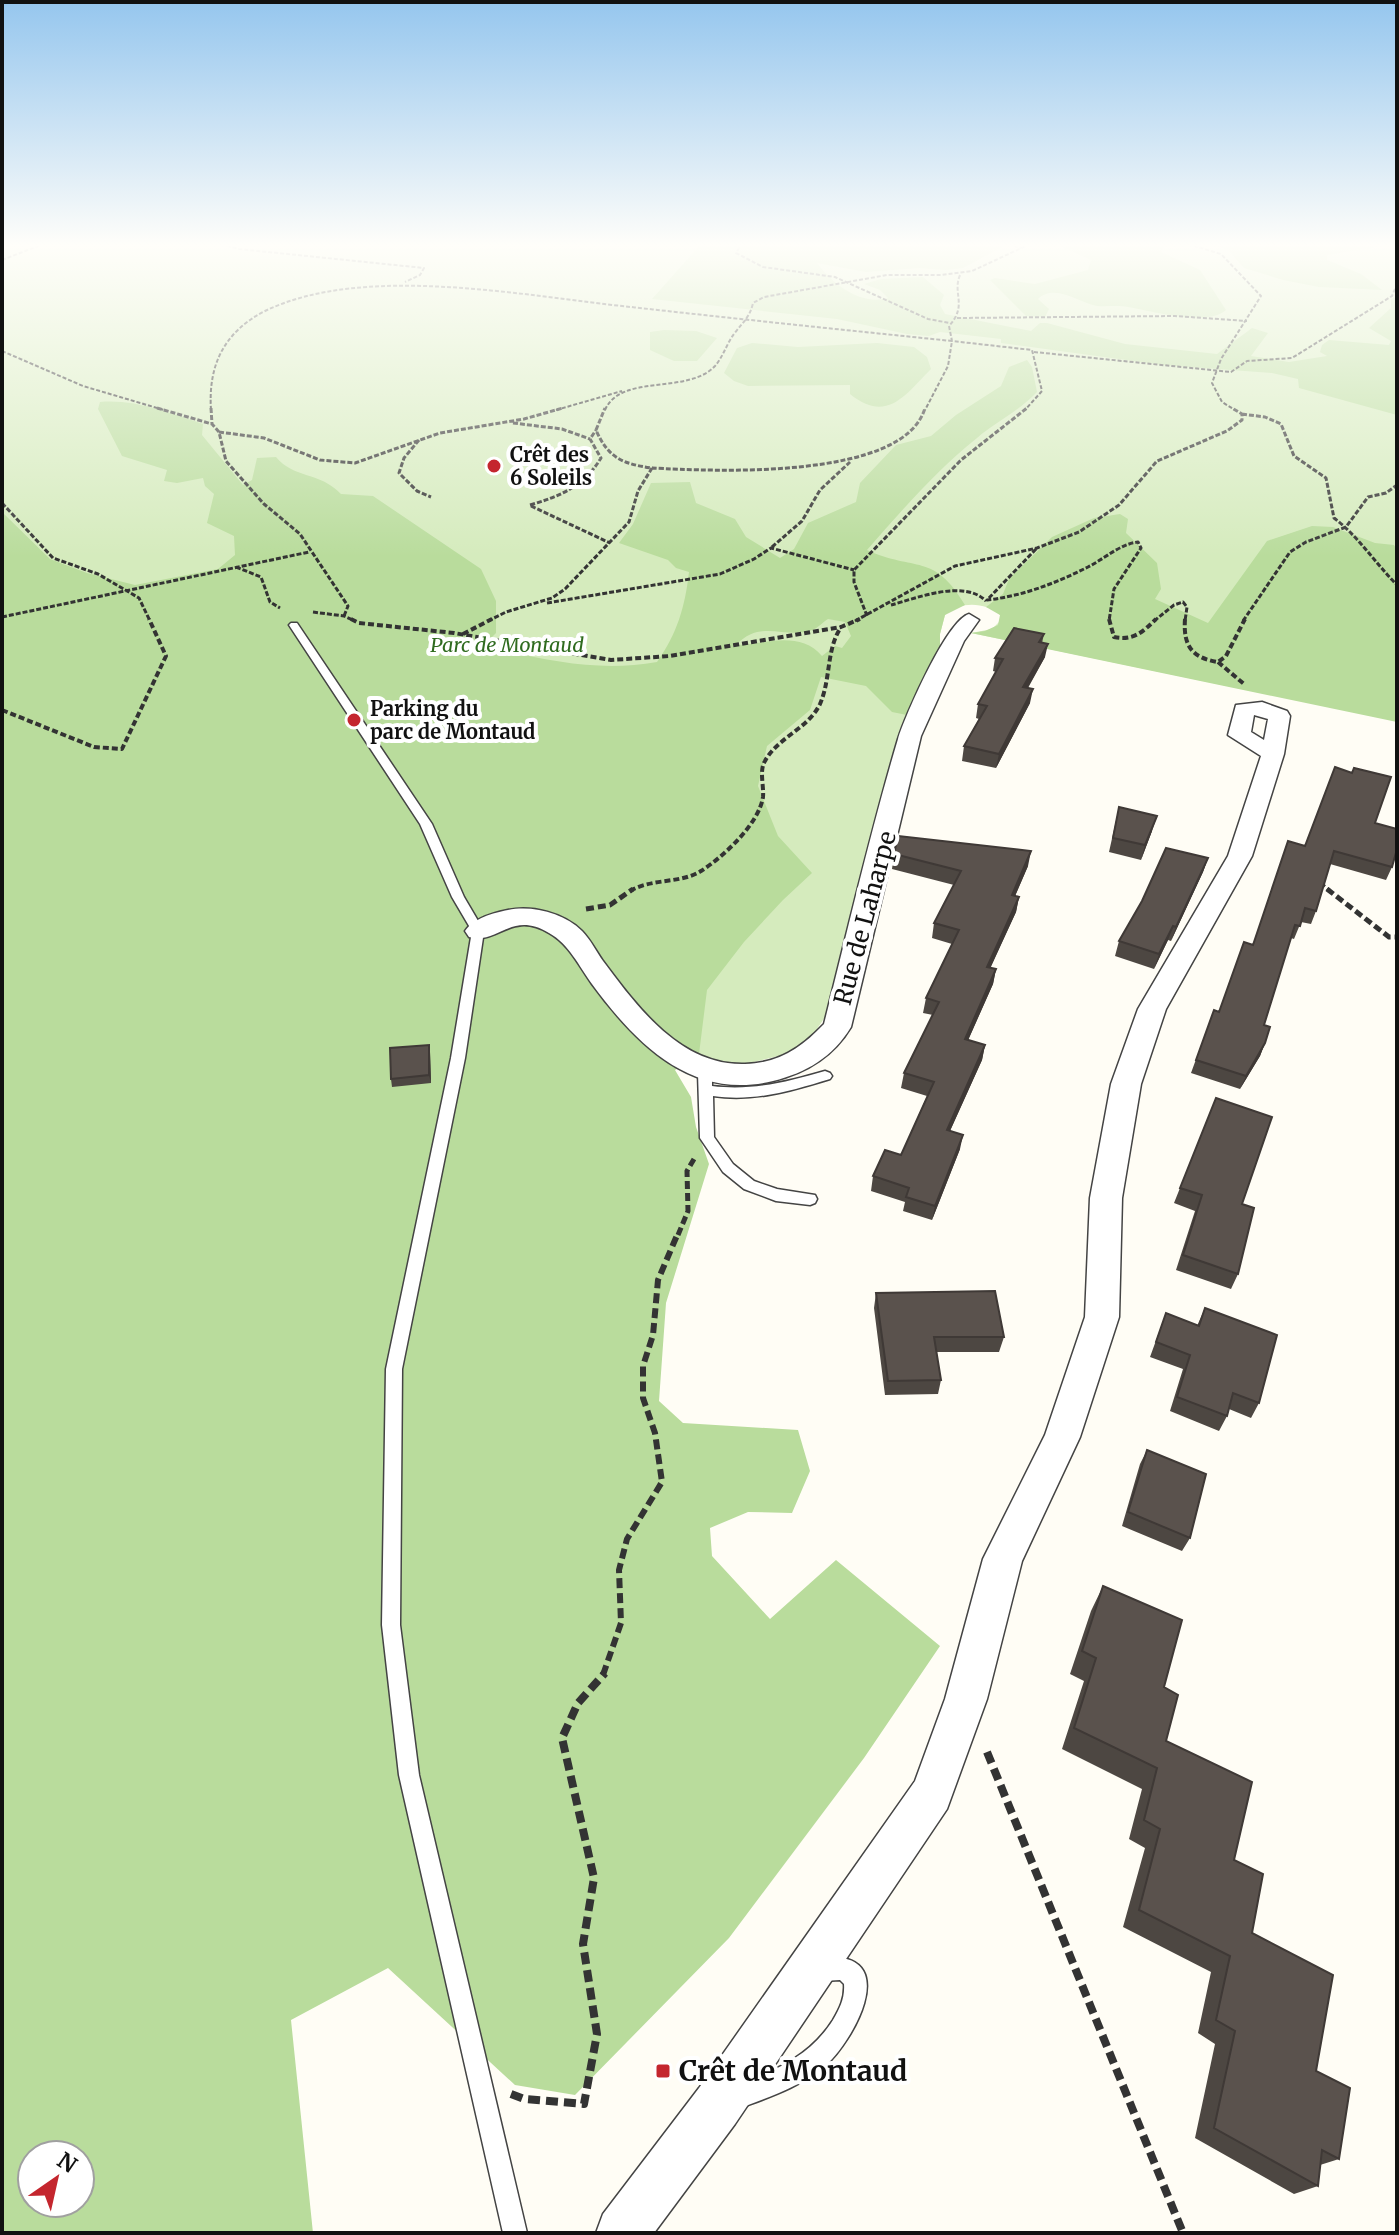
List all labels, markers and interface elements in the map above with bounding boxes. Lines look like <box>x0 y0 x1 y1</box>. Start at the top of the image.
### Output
place label: Crêt des 6 Soleils <box>510 442 592 490</box>
marker: Crêt des 6 Soleils <box>485 457 503 475</box>
park label: Parc de Montaud <box>430 632 584 657</box>
place label: Parking du parc de Montaud <box>370 696 535 744</box>
marker: Parking du parc de Montaud <box>345 711 363 729</box>
street label: Rue de Laharpe <box>827 828 903 1008</box>
place label: Crêt de Montaud <box>679 2053 907 2089</box>
marker: Crêt de Montaud <box>654 2062 672 2080</box>
north arrow <box>16 2139 96 2219</box>
text: N <box>52 2146 83 2179</box>

